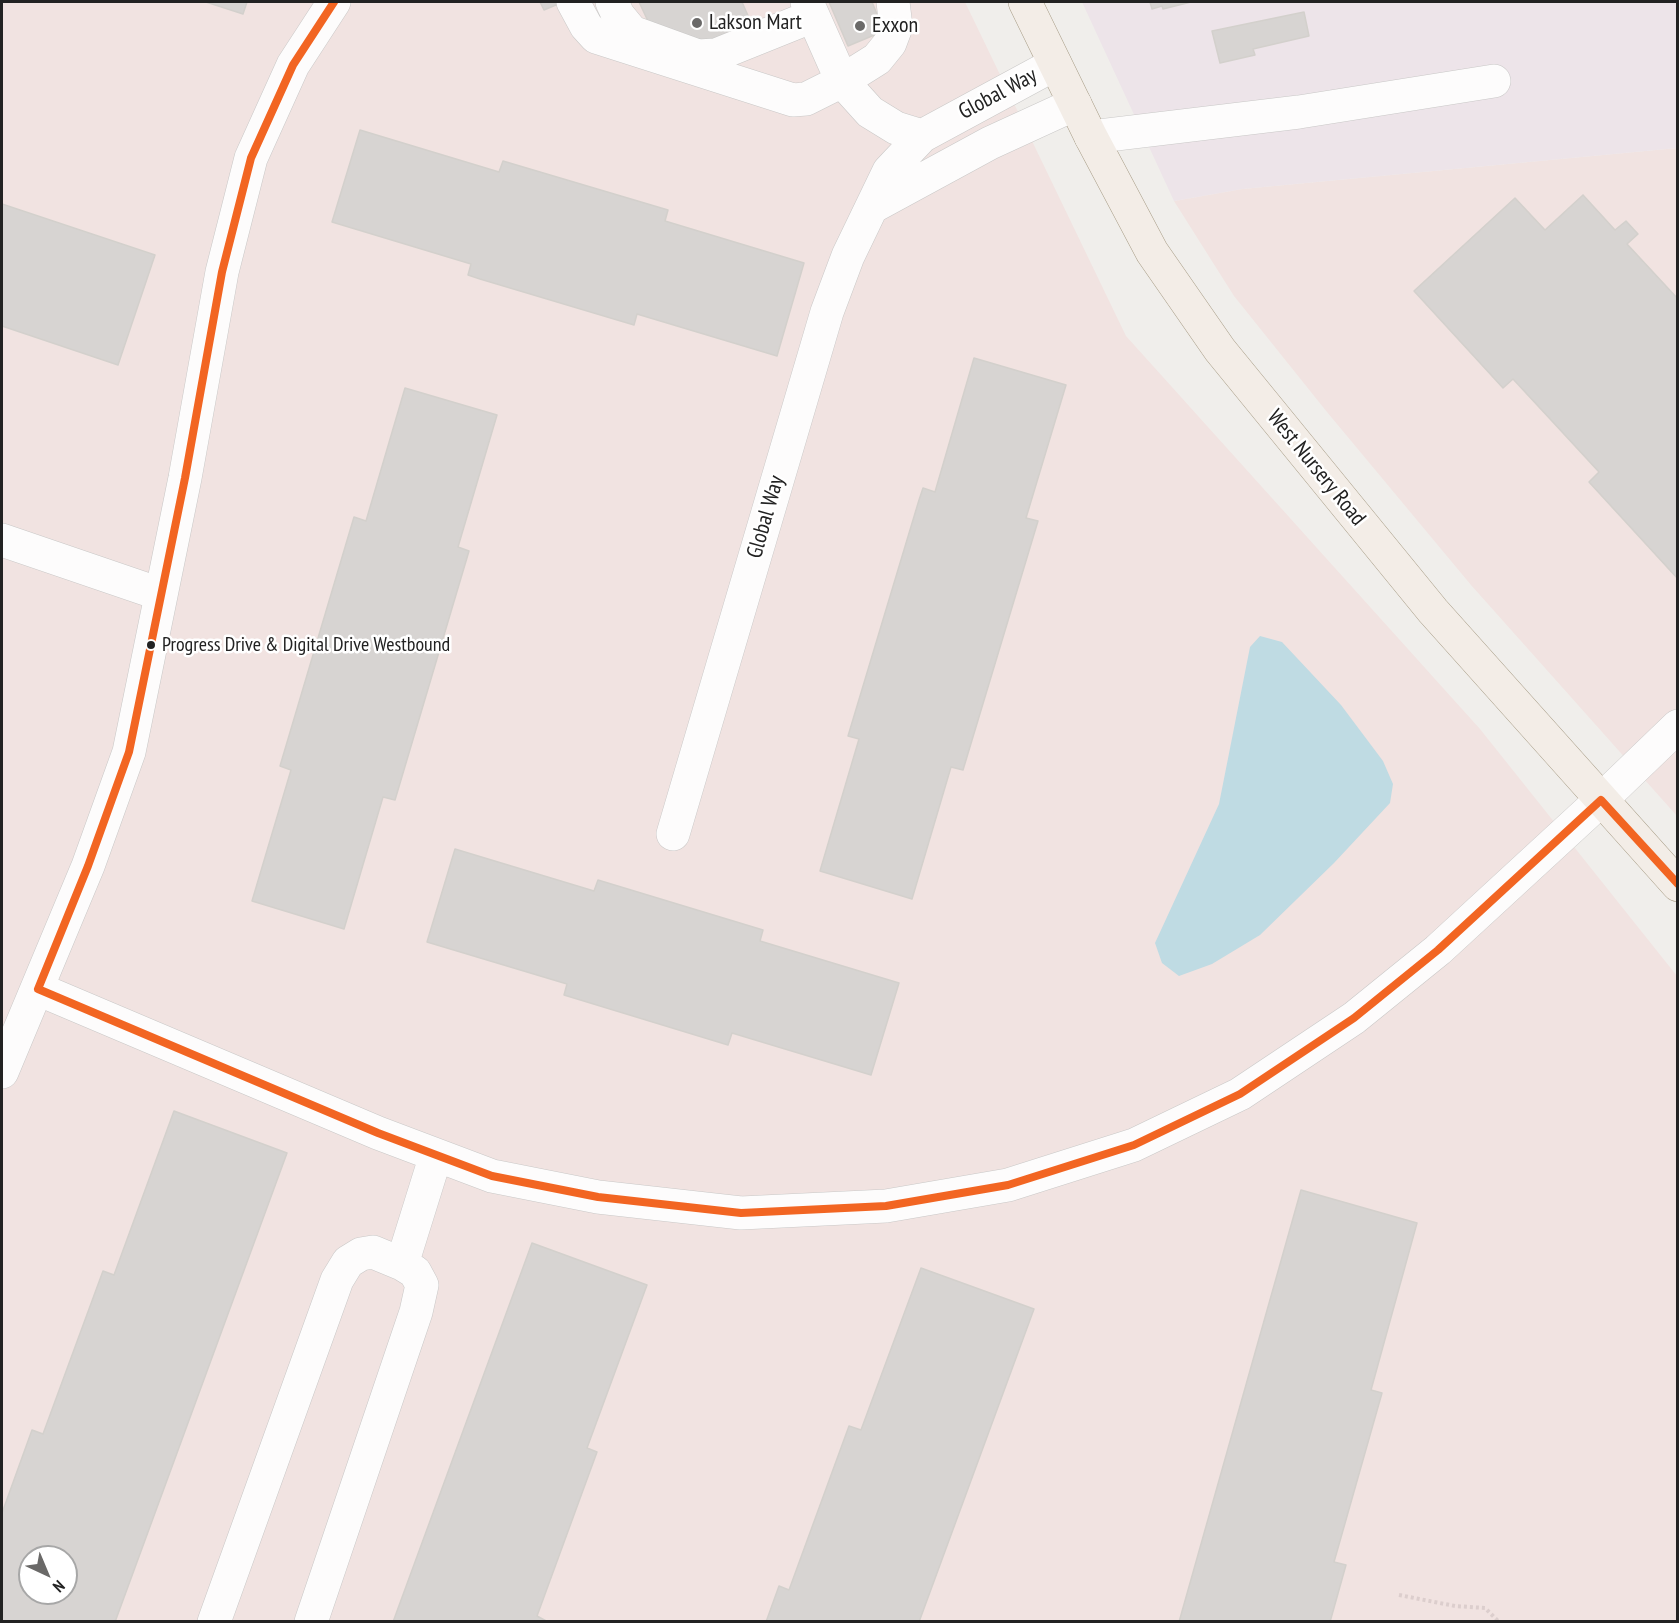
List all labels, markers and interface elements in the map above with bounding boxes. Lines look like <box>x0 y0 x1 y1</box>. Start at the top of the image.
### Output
place label: Lakson Mart <box>709 10 802 36</box>
place label: Exxon <box>872 13 918 39</box>
marker: Lakson Mart <box>690 16 704 30</box>
marker: Exxon <box>853 19 867 33</box>
street label: Global Way <box>954 62 1042 126</box>
street label: West Nursery Road <box>1261 405 1371 531</box>
street label: Global Way <box>742 473 790 561</box>
place label: Progress Drive & Digital Drive Westbound <box>162 633 450 657</box>
marker: Progress Drive & Digital Drive Westbound <box>145 639 157 651</box>
north arrow <box>18 1545 78 1605</box>
text: N <box>49 1576 69 1597</box>

